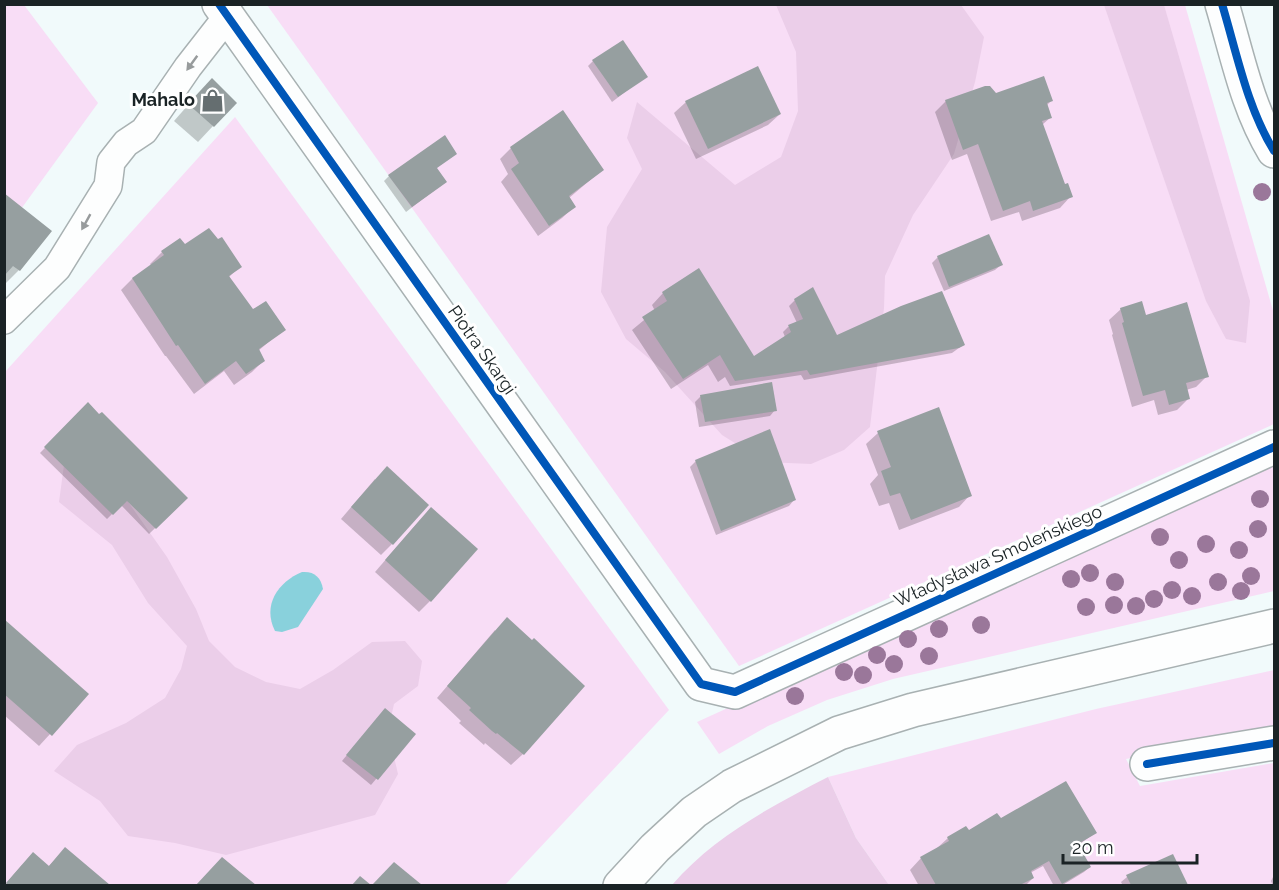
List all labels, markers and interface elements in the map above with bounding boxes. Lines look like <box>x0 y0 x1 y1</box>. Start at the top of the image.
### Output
one-way arrow <box>185 55 198 71</box>
shop icon: Mahalo <box>200 87 226 113</box>
place label: Mahalo <box>131 89 195 110</box>
one-way arrow <box>81 214 91 231</box>
street label: Piotra Skargi <box>444 301 521 398</box>
street label: Władysława Smoleńskiego <box>890 500 1105 611</box>
scale bar <box>1063 827 1196 865</box>
text: 20 m <box>1072 837 1114 858</box>

